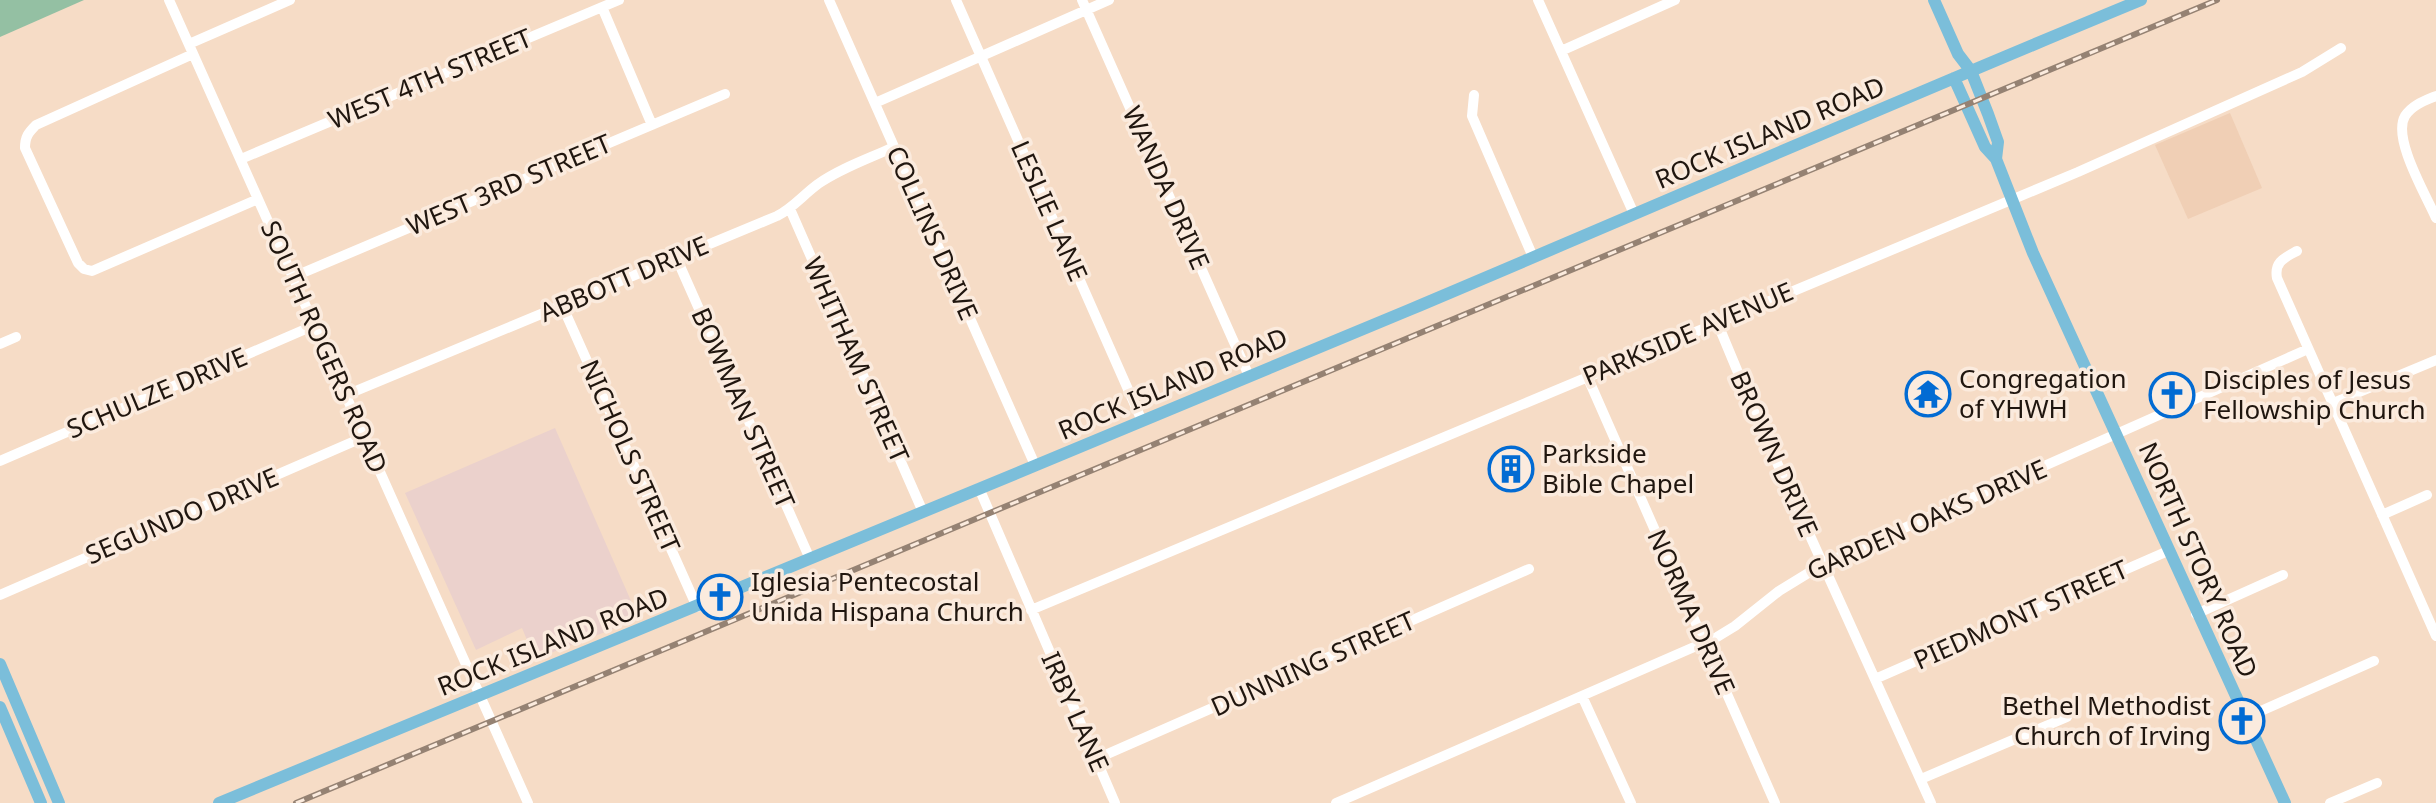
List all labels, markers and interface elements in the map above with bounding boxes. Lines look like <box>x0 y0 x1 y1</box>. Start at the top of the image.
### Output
street label: WEST 4TH STREET <box>322 19 537 137</box>
street label: ROCK ISLAND ROAD <box>1649 67 1890 197</box>
street label: WANDA DRIVE <box>1115 100 1219 275</box>
street label: WEST 3RD STREET <box>401 124 617 243</box>
street label: LESLIE LANE <box>1003 135 1097 287</box>
street label: COLLINS DRIVE <box>878 140 987 325</box>
street label: SOUTH ROGERS ROAD <box>253 215 397 478</box>
street label: ABBOTT DRIVE <box>534 226 714 330</box>
street label: WHITHAM STREET <box>795 251 919 468</box>
street label: PARKSIDE AVENUE <box>1577 272 1798 394</box>
street label: BOWMAN STREET <box>684 302 805 514</box>
street label: ROCK ISLAND ROAD <box>1052 318 1293 448</box>
street label: SCHULZE DRIVE <box>61 338 252 446</box>
street label: NICHOLS STREET <box>572 353 690 558</box>
place label: Congregation of YHWH <box>1959 360 2127 426</box>
place label: Disciples of Jesus Fellowship Church <box>2203 361 2426 427</box>
street label: BROWN DRIVE <box>1722 365 1828 542</box>
temple icon: Congregation of YHWH <box>1904 370 1952 418</box>
church icon: Disciples of Jesus Fellowship Church <box>2148 371 2196 419</box>
place label: Parkside Bible Chapel <box>1542 435 1694 501</box>
street label: NORTH STORY ROAD <box>2131 436 2267 683</box>
building icon: Parkside Bible Chapel <box>1487 445 1535 493</box>
street label: GARDEN OAKS DRIVE <box>1801 450 2052 588</box>
street label: SEGUNDO DRIVE <box>80 458 284 572</box>
street label: NORMA DRIVE <box>1639 523 1744 700</box>
street label: PIEDMONT STREET <box>1908 550 2134 678</box>
place label: Iglesia Pentecostal Unida Hispana Church <box>751 563 1024 629</box>
church icon: Iglesia Pentecostal Unida Hispana Church <box>696 573 744 621</box>
street label: ROCK ISLAND ROAD <box>432 578 673 704</box>
street label: DUNNING STREET <box>1205 602 1421 724</box>
street label: IRBY LANE <box>1033 646 1118 777</box>
place label: Bethel Methodist Church of Irving <box>2002 687 2211 753</box>
church icon: Bethel Methodist Church of Irving <box>2218 697 2266 745</box>

